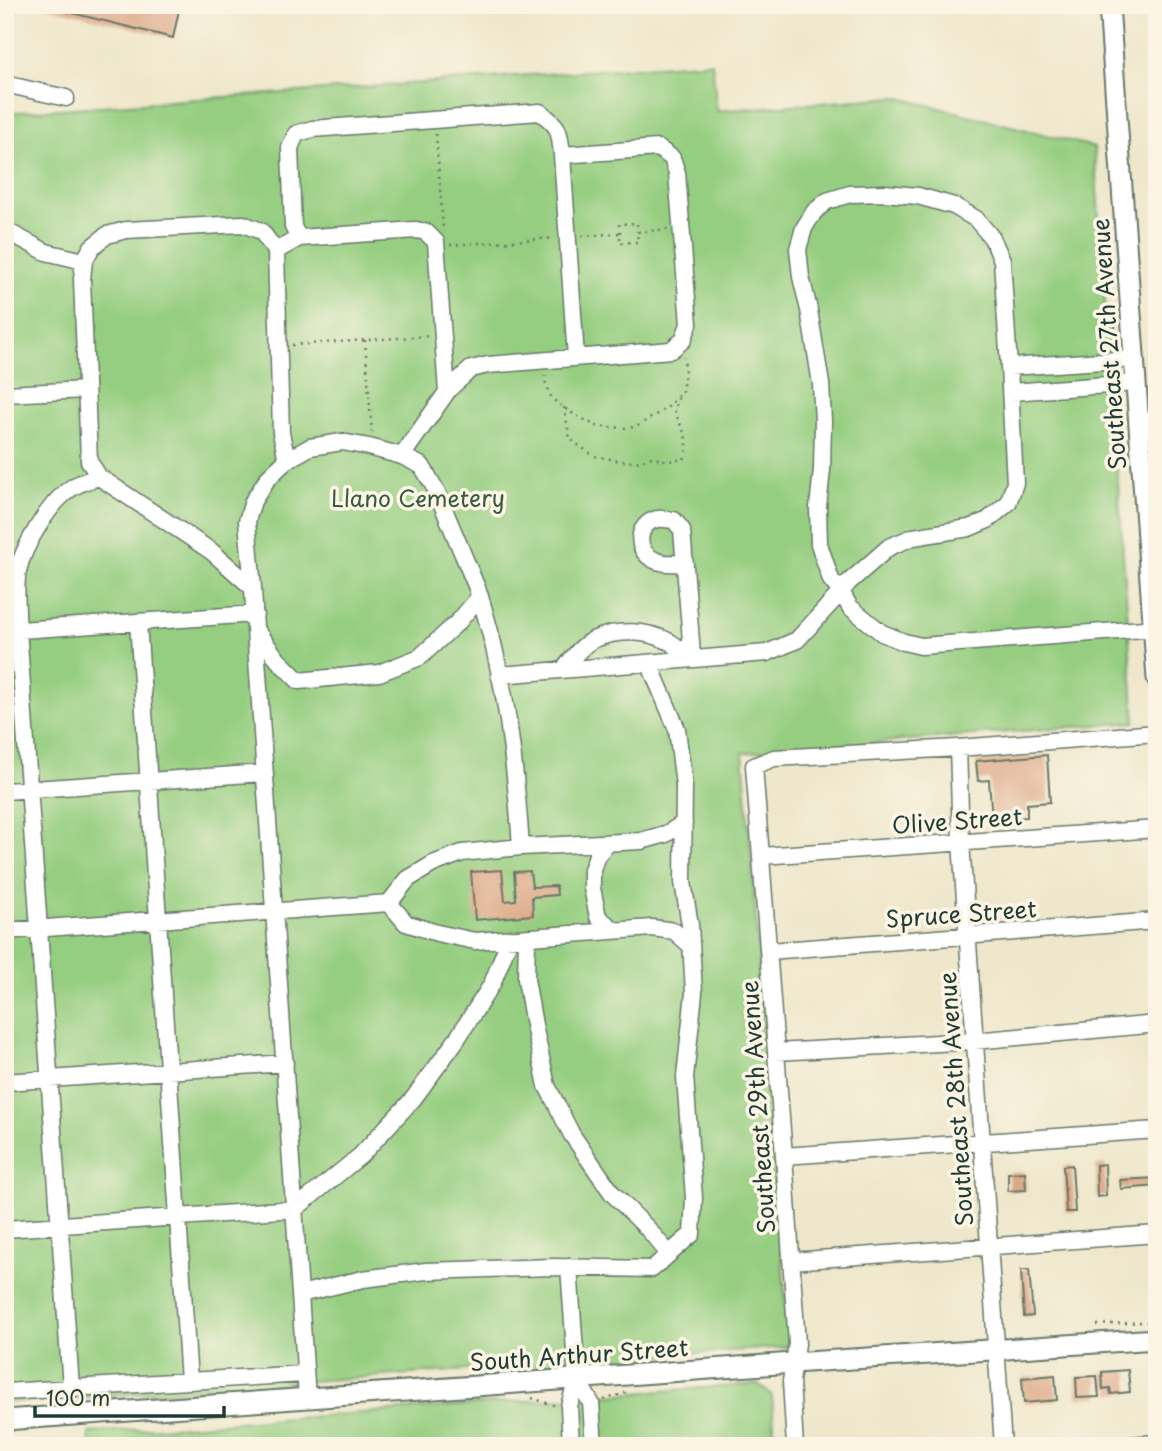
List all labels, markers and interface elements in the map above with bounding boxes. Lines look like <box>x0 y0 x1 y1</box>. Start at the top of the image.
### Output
street label: Southeast 27th Avenue <box>1082 217 1134 471</box>
park label: Llano Cemetery <box>331 480 505 515</box>
street label: Olive Street <box>891 798 1023 842</box>
street label: Spruce Street <box>884 890 1038 936</box>
street label: Southeast 28th Avenue <box>929 971 981 1227</box>
street label: Southeast 29th Avenue <box>731 979 783 1235</box>
street label: South Arthur Street <box>469 1329 689 1379</box>
scale bar <box>35 1374 224 1418</box>
text: 100 m <box>46 1381 110 1413</box>

